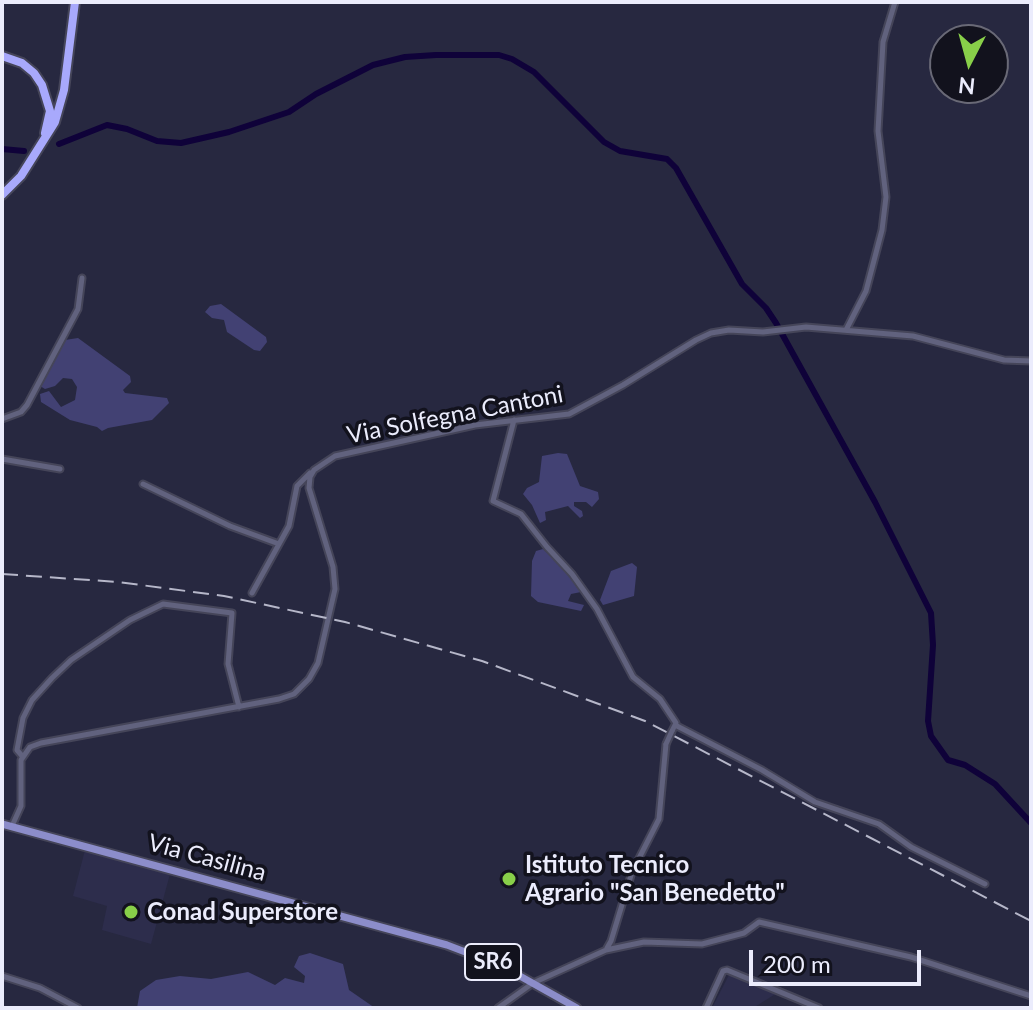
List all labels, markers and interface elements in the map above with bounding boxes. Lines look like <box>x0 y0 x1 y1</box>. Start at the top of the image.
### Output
north arrow <box>929 24 1009 104</box>
text: N <box>957 72 976 101</box>
street label: Via Solfegna Cantoni <box>345 380 565 450</box>
street label: Via Casilina <box>145 828 269 888</box>
place label: Istituto Tecnico Agrario "San Benedetto" <box>525 851 785 907</box>
marker: Istituto Tecnico Agrario "San Benedetto" <box>500 870 518 888</box>
place label: Conad Superstore <box>147 898 338 926</box>
marker: Conad Superstore <box>122 903 140 921</box>
scale bar <box>753 934 925 984</box>
road number: SR6 <box>465 944 521 980</box>
text: 200 m <box>763 949 831 978</box>

